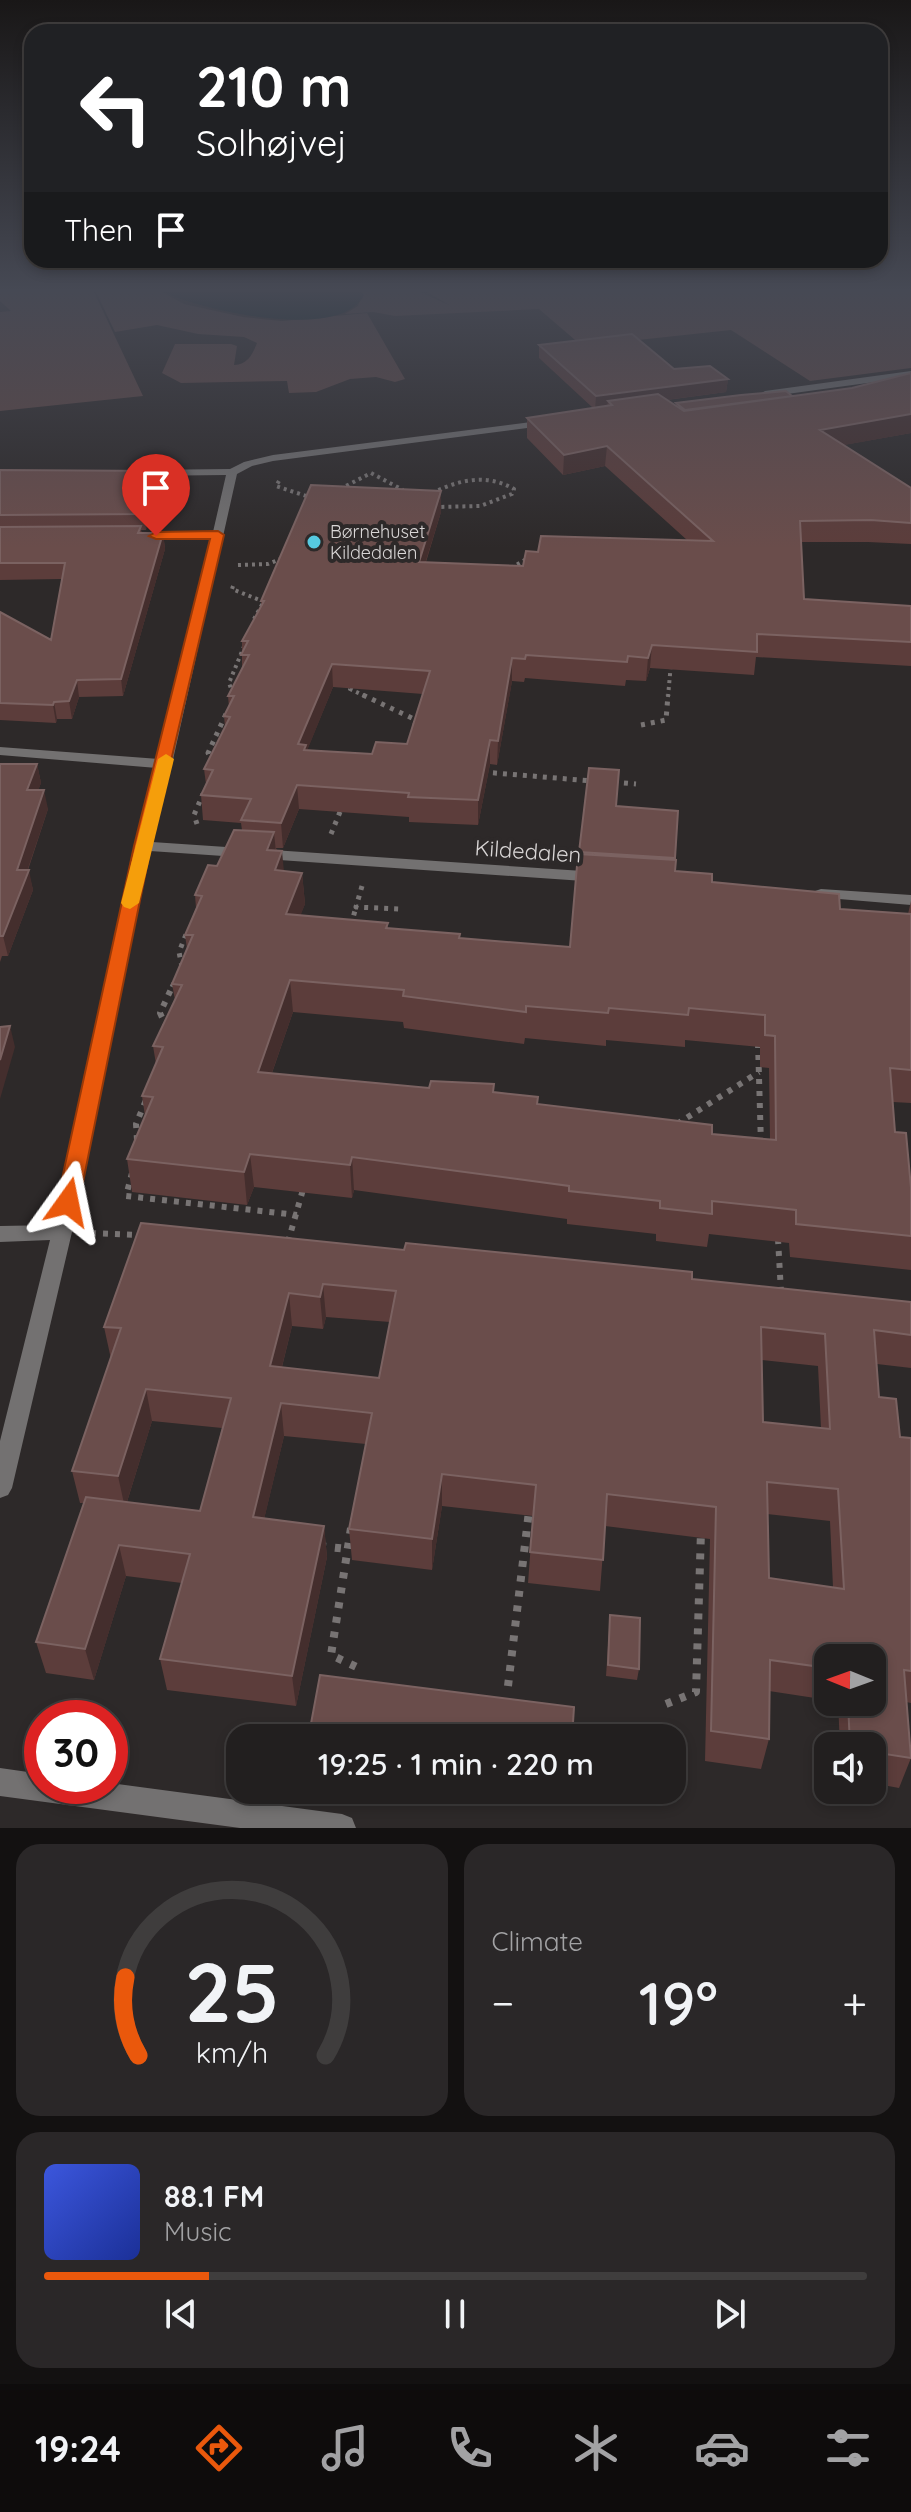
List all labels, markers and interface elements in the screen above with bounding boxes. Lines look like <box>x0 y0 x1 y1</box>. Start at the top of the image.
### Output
text: 210 m <box>196 51 351 121</box>
icon: left <box>64 56 168 160</box>
text: Solhøjvej <box>196 120 347 165</box>
icon: arrive <box>149 208 193 252</box>
text: Then <box>64 211 133 249</box>
pin <box>122 454 190 536</box>
icon: arrive <box>134 466 178 510</box>
place label: Børnehuset Kildedalen <box>330 520 425 564</box>
marker: Børnehuset Kildedalen <box>305 533 323 551</box>
street label: Kildedalen <box>474 833 582 869</box>
position arrow <box>26 1160 110 1244</box>
north arrow <box>814 1644 886 1716</box>
map controls <box>814 1644 886 1804</box>
speed limit sign: 30 <box>24 1700 128 1804</box>
button: sound <box>814 1732 886 1804</box>
text: 19:25 · 1 min · 220 m <box>318 1745 594 1783</box>
text: Climate <box>492 1925 583 1958</box>
text: 25 <box>184 1939 279 2043</box>
text: 19° <box>639 1965 718 2040</box>
text: − <box>492 1975 514 2030</box>
text: + <box>842 1975 867 2030</box>
text: km/h <box>195 2034 268 2070</box>
text: 88.1 FM <box>164 2177 264 2215</box>
text: Music <box>164 2215 232 2248</box>
icon: previous <box>159 2292 203 2336</box>
icon: pause <box>433 2292 477 2336</box>
icon: next <box>708 2292 752 2336</box>
icon: directions <box>191 2420 247 2476</box>
icon: music <box>317 2420 373 2476</box>
icon: phone <box>442 2420 498 2476</box>
icon: climate <box>568 2420 624 2476</box>
icon: car <box>694 2420 750 2476</box>
icon: filters <box>820 2420 876 2476</box>
text: 19:24 <box>35 2426 121 2471</box>

